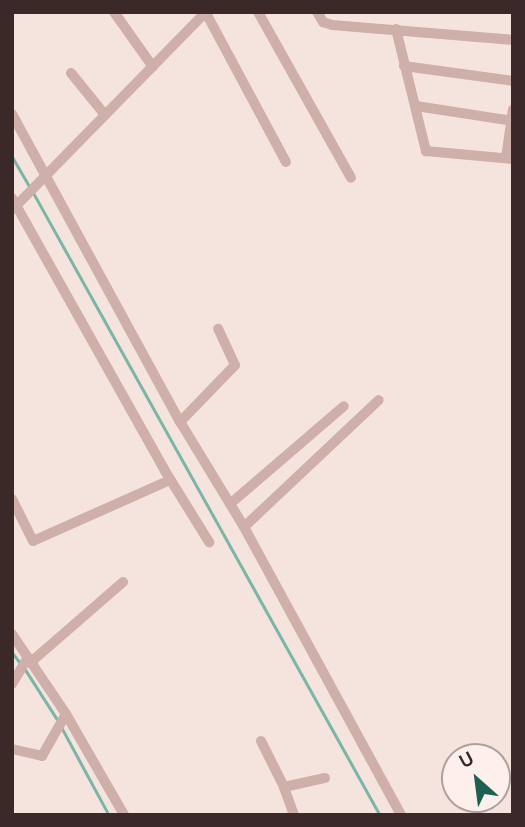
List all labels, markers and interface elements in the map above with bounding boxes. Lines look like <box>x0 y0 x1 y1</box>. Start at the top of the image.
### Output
north arrow <box>441 743 511 813</box>
text: U <box>455 747 479 775</box>

